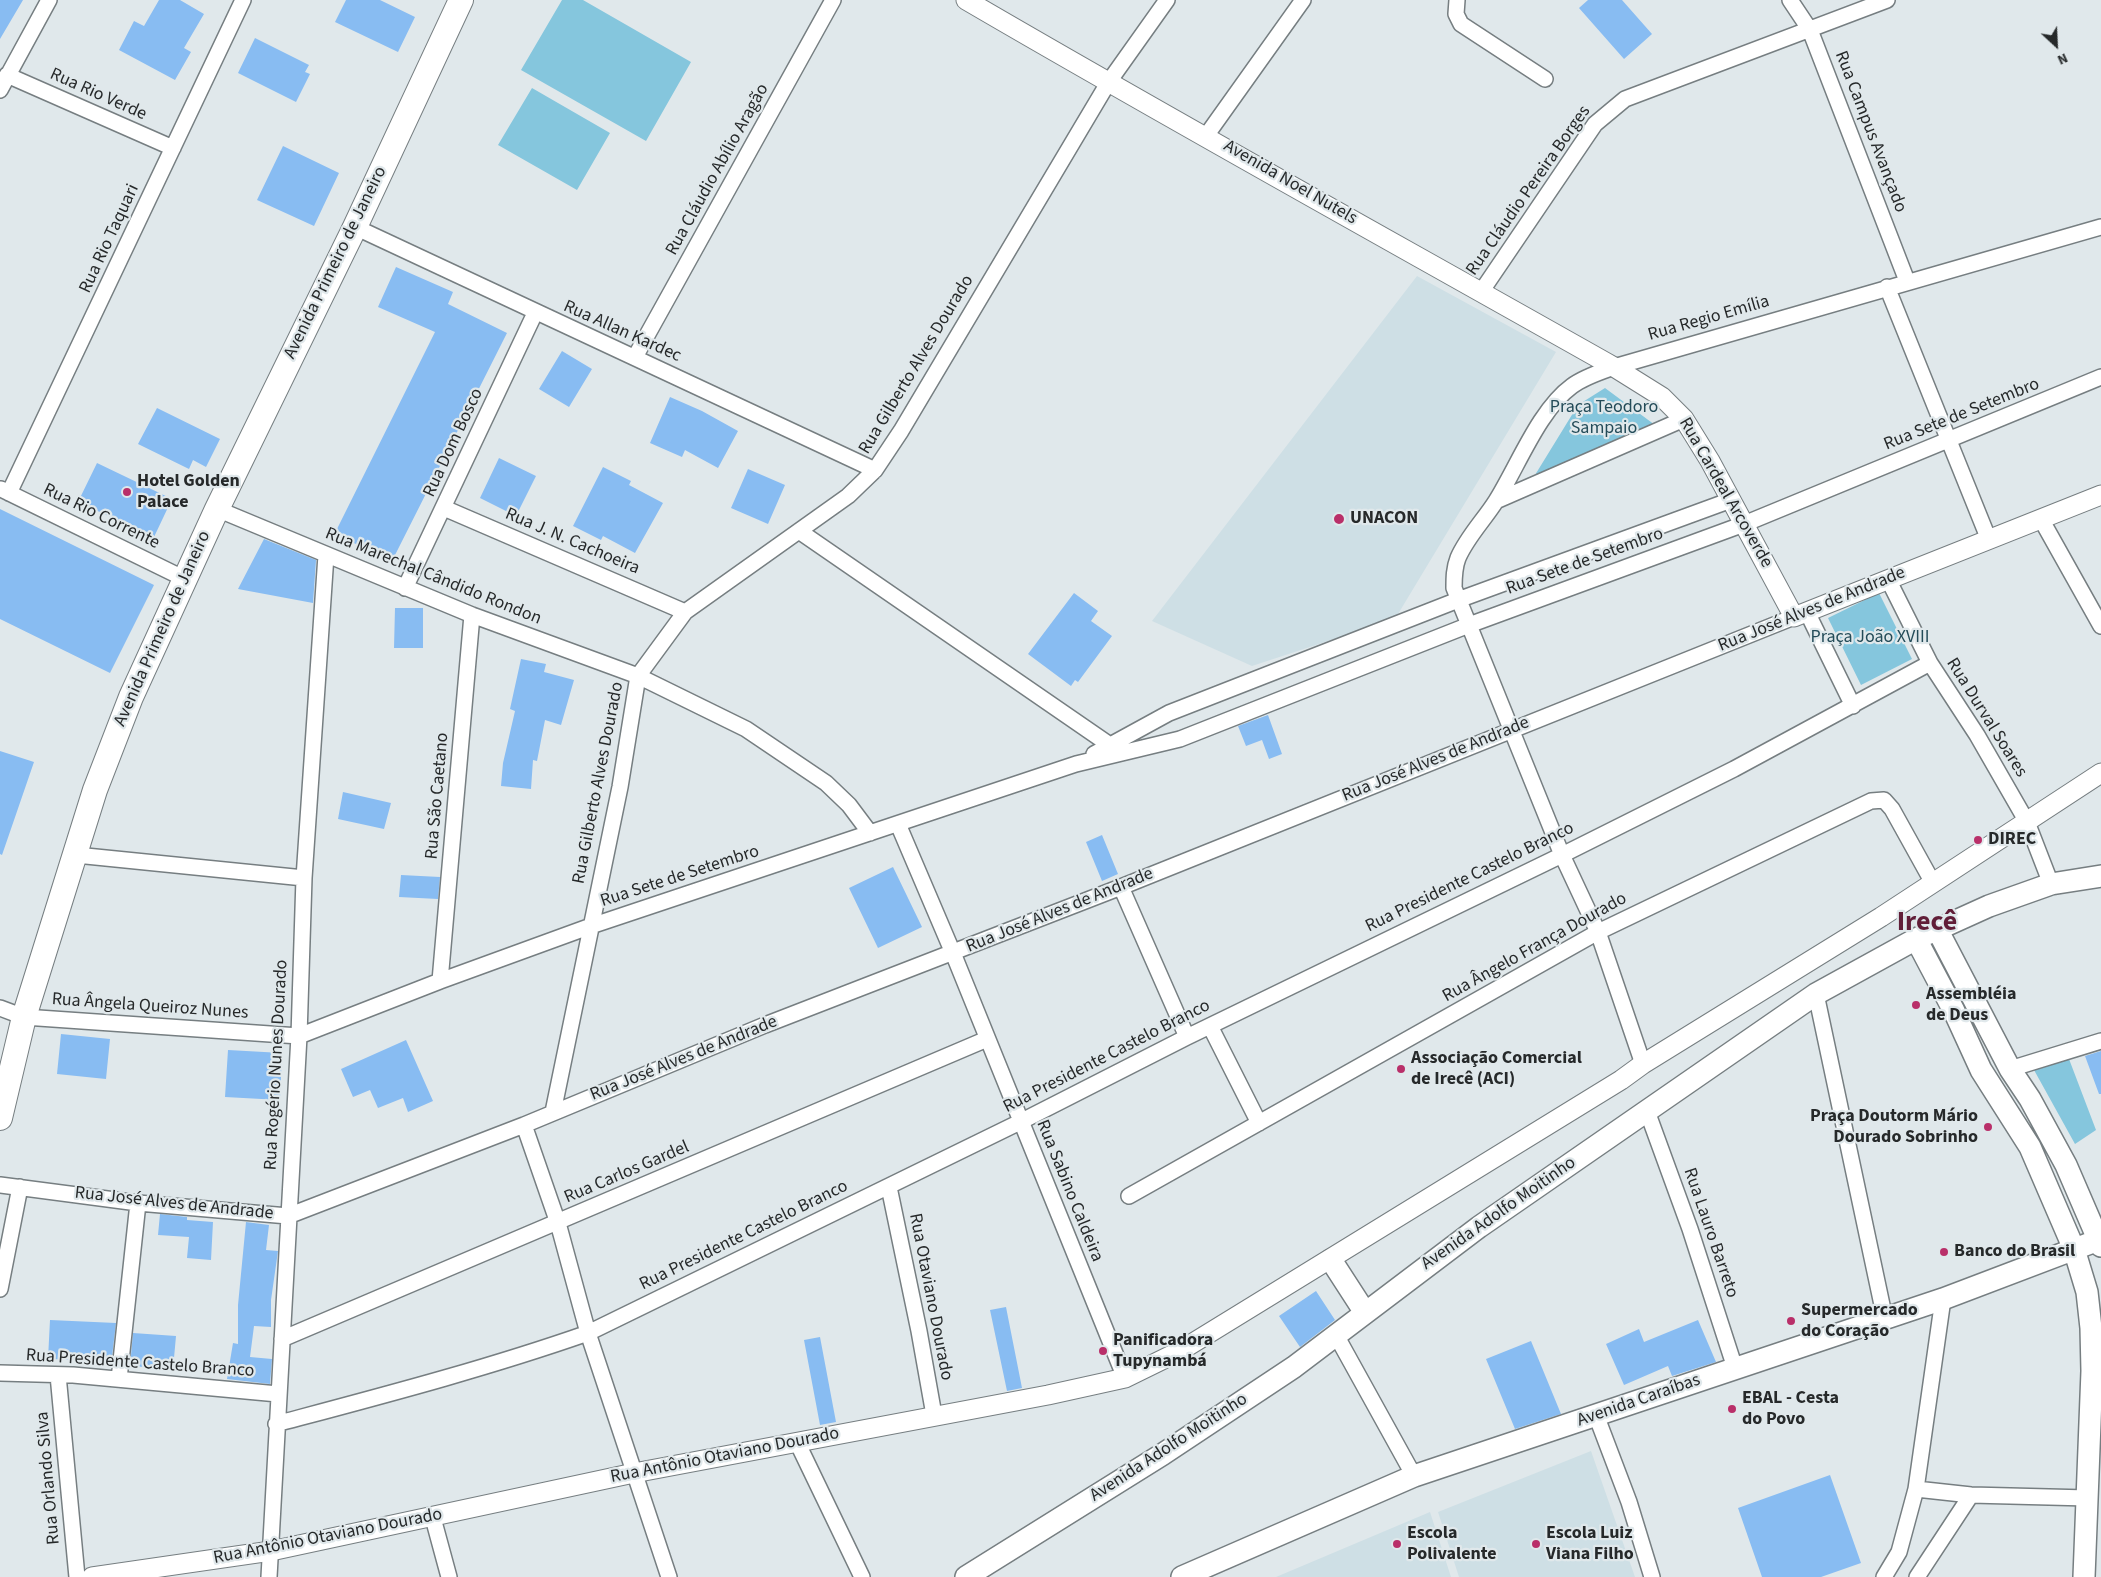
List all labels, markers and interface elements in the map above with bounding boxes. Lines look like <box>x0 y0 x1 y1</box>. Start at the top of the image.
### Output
north arrow <box>2031 20 2081 70</box>
street label: Rua Campus Avançado <box>1829 48 1911 216</box>
text: N <box>2054 48 2071 70</box>
street label: Rua Rio Verde <box>46 64 150 126</box>
street label: Rua Cláudio Abílio Aragão <box>662 80 774 260</box>
street label: Rua Cláudio Pereira Borges <box>1462 102 1596 280</box>
street label: Avenida Noel Nutels <box>1219 136 1361 230</box>
street label: Avenida Primeiro de Janeiro <box>280 163 392 363</box>
street label: Rua Rio Taquari <box>75 181 145 297</box>
street label: Rua Gilberto Alves Dourado <box>855 272 979 458</box>
street label: Rua Regio Emília <box>1646 291 1772 347</box>
street label: Rua Allan Kardec <box>560 296 684 368</box>
street label: Rua Sete de Setembro <box>1881 374 2043 456</box>
street label: Rua Dom Bosco <box>419 385 489 501</box>
park label: Praça Teodoro Sampaio <box>1550 397 1658 439</box>
street label: Rua Cardeal Arcoverde <box>1673 414 1777 572</box>
place label: Hotel Golden Palace <box>137 471 240 514</box>
street label: Rua Rio Corrente <box>39 480 163 554</box>
marker: Hotel Golden Palace <box>121 486 133 498</box>
street label: Rua J. N. Cachoeira <box>501 504 643 580</box>
place label: UNACON <box>1350 508 1418 530</box>
marker: UNACON <box>1332 512 1346 526</box>
street label: Rua Marechal Cândido Rondon <box>322 524 544 630</box>
street label: Rua Sete de Setembro <box>1503 524 1667 600</box>
street label: Avenida Primeiro de Janeiro <box>110 528 216 730</box>
street label: Rua José Alves de Andrade <box>1715 563 1909 657</box>
park label: Praça João XVIII <box>1810 627 1930 649</box>
street label: Rua Durval Soares <box>1941 654 2031 782</box>
street label: Rua Gilberto Alves Dourado <box>569 680 629 886</box>
street label: Rua José Alves de Andrade <box>1339 713 1533 807</box>
street label: Rua São Caetano <box>422 732 454 860</box>
street label: Rua Presidente Castelo Branco <box>1362 818 1578 938</box>
place label: DIREC <box>1988 829 2036 851</box>
marker: DIREC <box>1972 834 1984 846</box>
street label: Rua Sete de Setembro <box>598 841 762 913</box>
street label: Rua José Alves de Andrade <box>963 864 1157 958</box>
street label: Rua Ângelo França Dourado <box>1439 888 1631 1008</box>
district label: Irecê <box>1897 907 1957 941</box>
street label: Rua Rogério Nunes Dourado <box>261 959 293 1171</box>
place label: Assembléia de Deus <box>1926 984 2016 1026</box>
street label: Rua Ângela Queiroz Nunes <box>51 989 249 1025</box>
street label: Rua Presidente Castelo Branco <box>1000 995 1214 1119</box>
marker: Assembléia de Deus <box>1910 999 1922 1011</box>
street label: Rua José Alves de Andrade <box>587 1012 781 1106</box>
place label: Associação Comercial de Irecê (ACI) <box>1411 1048 1582 1090</box>
marker: Associação Comercial de Irecê (ACI) <box>1395 1063 1407 1075</box>
place label: Praça Doutorm Mário Dourado Sobrinho <box>1810 1106 1978 1148</box>
street label: Rua Sabino Caldeira <box>1031 1117 1107 1265</box>
marker: Praça Doutorm Mário Dourado Sobrinho <box>1982 1121 1994 1133</box>
street label: Rua Carlos Gardel <box>561 1137 693 1209</box>
street label: Avenida Adolfo Moitinho <box>1418 1153 1580 1275</box>
street label: Rua Lauro Barreto <box>1678 1165 1742 1301</box>
street label: Rua Presidente Castelo Branco <box>636 1176 852 1296</box>
street label: Rua José Alves de Andrade <box>74 1183 274 1225</box>
street label: Rua Otaviano Dourado <box>903 1212 957 1382</box>
place label: Banco do Brasil <box>1954 1241 2075 1263</box>
marker: Banco do Brasil <box>1938 1246 1950 1258</box>
place label: Supermercado do Coração <box>1801 1300 1918 1342</box>
marker: Supermercado do Coração <box>1785 1315 1797 1327</box>
place label: Panificadora Tupynambá <box>1113 1330 1213 1372</box>
street label: Rua Presidente Castelo Branco <box>25 1345 255 1383</box>
marker: Panificadora Tupynambá <box>1097 1345 1109 1357</box>
street label: Avenida Caraíbas <box>1575 1370 1703 1432</box>
place label: EBAL - Cesta do Povo <box>1742 1388 1839 1430</box>
street label: Avenida Adolfo Moitinho <box>1086 1389 1252 1507</box>
marker: EBAL - Cesta do Povo <box>1726 1403 1738 1415</box>
street label: Rua Orlando Silva <box>32 1411 66 1545</box>
street label: Rua Antônio Otaviano Dourado <box>609 1423 841 1489</box>
street label: Rua Antônio Otaviano Dourado <box>212 1504 444 1570</box>
place label: Escola Polivalente <box>1407 1523 1497 1566</box>
place label: Escola Luiz Viana Filho <box>1546 1523 1634 1566</box>
marker: Escola Polivalente <box>1391 1538 1403 1550</box>
marker: Escola Luiz Viana Filho <box>1530 1538 1542 1550</box>

